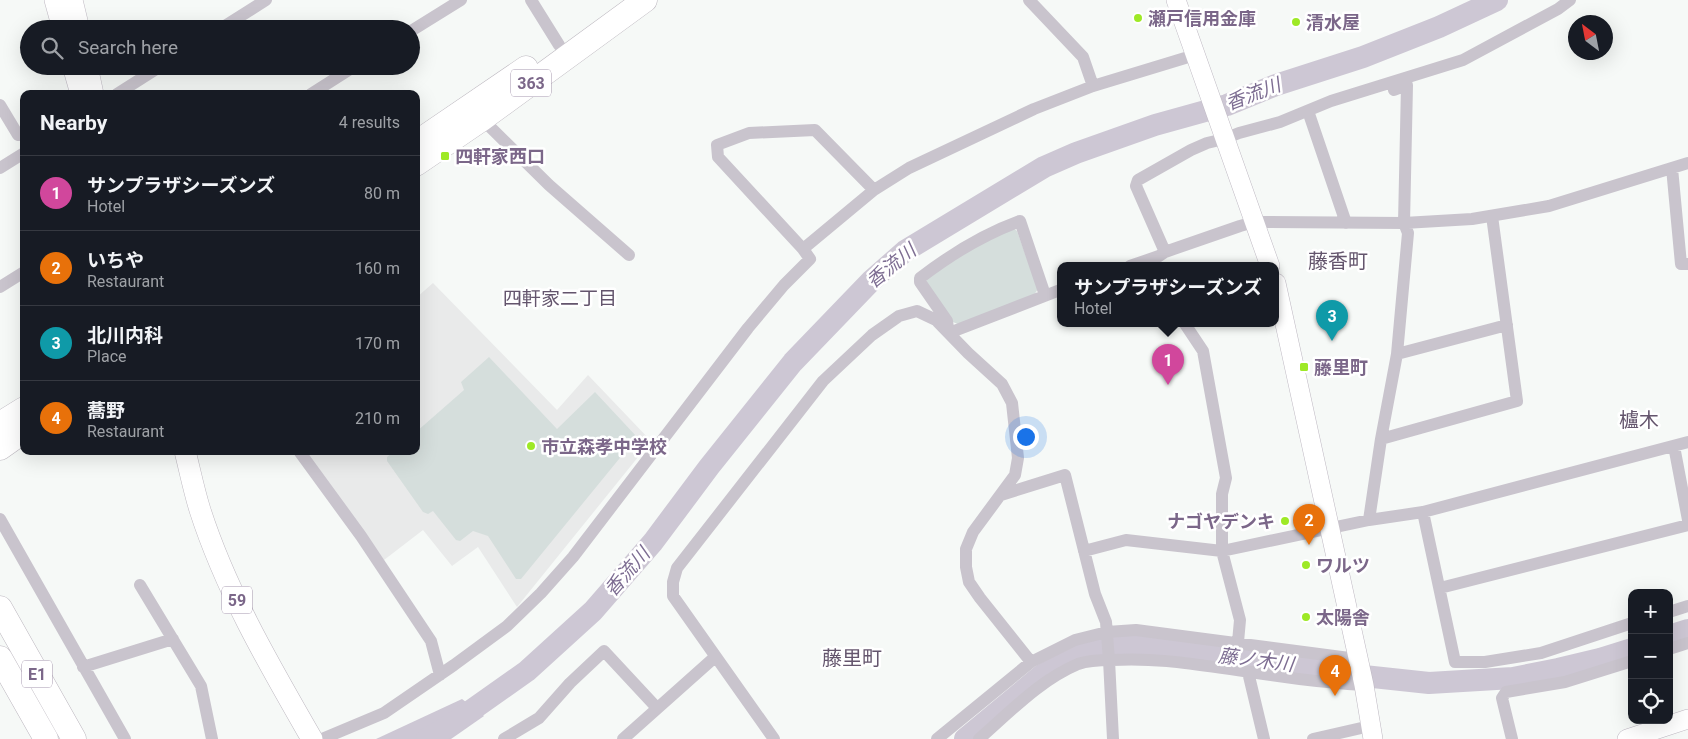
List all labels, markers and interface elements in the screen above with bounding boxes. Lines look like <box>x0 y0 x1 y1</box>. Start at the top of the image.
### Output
place label: 瀬戸信用金庫 <box>1148 8 1256 29</box>
marker: 瀬戸信用金庫 <box>1132 12 1144 24</box>
place label: 清水屋 <box>1306 12 1360 33</box>
north arrow <box>1568 15 1613 60</box>
marker: 清水屋 <box>1290 16 1302 28</box>
search box <box>20 20 420 75</box>
icon: search <box>38 34 66 62</box>
text: Search here <box>78 36 178 59</box>
road number: 363 <box>511 70 551 96</box>
water label: 香流川 <box>1222 72 1286 115</box>
text: Nearby <box>40 111 107 135</box>
text: 4 results <box>339 113 400 132</box>
place label: 四軒家西口 <box>455 146 545 167</box>
marker: 四軒家西口 <box>439 150 451 162</box>
text: サンプラザシーズンズ <box>87 174 275 197</box>
text: 1 <box>51 184 61 203</box>
text: 80 m <box>364 184 400 203</box>
text: Hotel <box>87 197 125 216</box>
water label: 香流川 <box>862 238 922 293</box>
text: いちや <box>87 249 144 272</box>
district label: 藤香町 <box>1308 249 1368 273</box>
text: 2 <box>51 259 61 278</box>
text: 160 m <box>355 259 400 278</box>
popup <box>1057 262 1279 327</box>
text: Restaurant <box>87 272 164 291</box>
text: サンプラザシーズンズ <box>1074 276 1262 299</box>
district label: 四軒家二丁目 <box>503 287 617 310</box>
text: Hotel <box>1074 299 1112 318</box>
pin: 3 <box>1316 300 1348 341</box>
text: 北川内科 <box>87 324 163 347</box>
text: 3 <box>51 334 61 353</box>
text: 170 m <box>355 334 400 353</box>
pin: 1 <box>1152 344 1184 385</box>
text: Place <box>87 347 127 366</box>
place label: 藤里町 <box>1314 357 1368 378</box>
marker: 藤里町 <box>1298 361 1310 373</box>
text: 蕎野 <box>87 399 125 422</box>
district label: 櫨木 <box>1619 408 1659 432</box>
text: 4 <box>51 409 61 428</box>
text: 210 m <box>355 409 400 428</box>
text: Restaurant <box>87 422 164 441</box>
your location <box>1013 424 1039 450</box>
place label: 市立森孝中学校 <box>541 436 667 457</box>
marker: 市立森孝中学校 <box>525 440 537 452</box>
pin: 2 <box>1293 504 1325 545</box>
place label: ナゴヤデンキ <box>1167 511 1275 532</box>
marker: ナゴヤデンキ <box>1279 515 1291 527</box>
water label: 香流川 <box>600 541 656 601</box>
place label: ワルツ <box>1316 555 1370 576</box>
marker: ワルツ <box>1300 559 1312 571</box>
road number: 59 <box>222 586 252 614</box>
map controls <box>1628 589 1673 724</box>
button: + <box>1628 589 1673 634</box>
place label: 太陽舎 <box>1316 607 1370 628</box>
marker: 太陽舎 <box>1300 611 1312 623</box>
button: − <box>1628 634 1673 679</box>
water label: 藤ノ木川 <box>1217 644 1297 676</box>
district label: 藤里町 <box>822 646 882 670</box>
pin: 4 <box>1319 655 1351 696</box>
road number: E1 <box>22 661 52 688</box>
button: locate <box>1628 679 1673 724</box>

